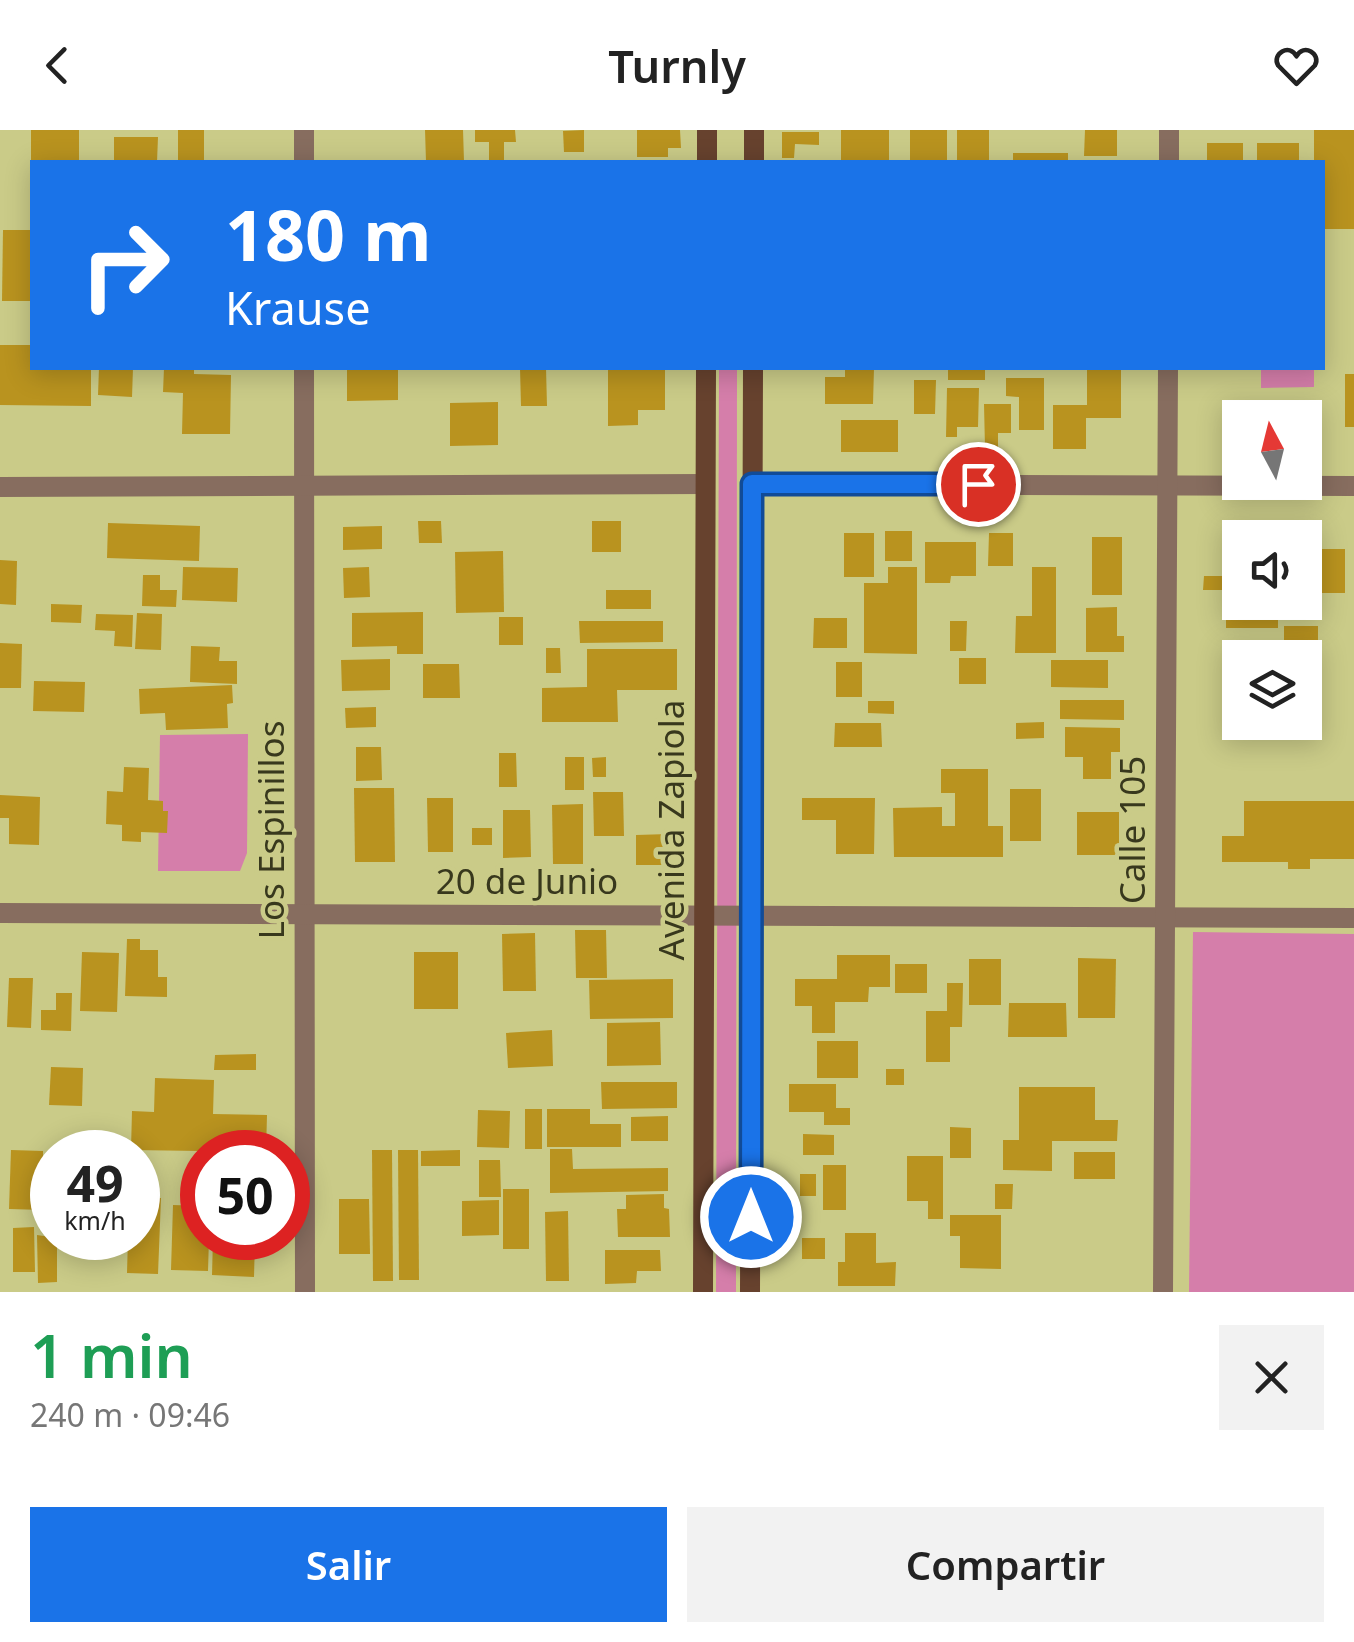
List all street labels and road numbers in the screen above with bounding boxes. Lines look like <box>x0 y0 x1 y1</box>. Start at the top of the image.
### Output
street label: Avenida Zapiola <box>647 700 694 960</box>
street label: Los Espinillos <box>247 721 294 939</box>
street label: Calle 105 <box>1108 756 1155 904</box>
street label: 20 de Junio <box>436 857 618 904</box>

